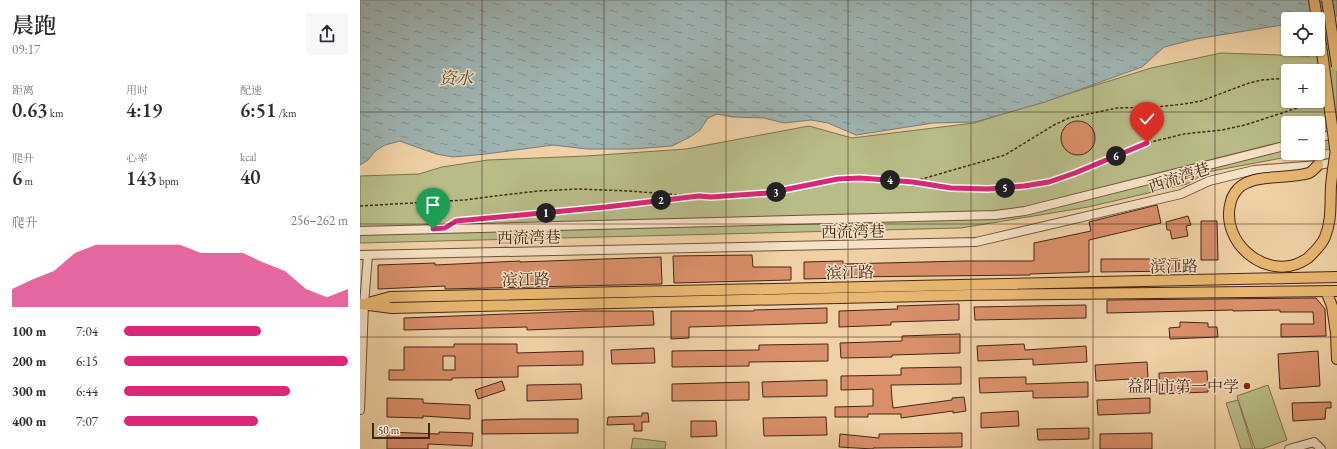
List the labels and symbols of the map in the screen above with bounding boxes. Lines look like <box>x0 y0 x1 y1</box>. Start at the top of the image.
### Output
water label: 资水 <box>439 67 475 89</box>
pin <box>1130 102 1164 143</box>
pin: 6 <box>1106 146 1126 166</box>
street label: 西流湾巷 <box>1145 158 1213 197</box>
pin: 4 <box>880 170 900 190</box>
pin: 5 <box>995 178 1015 198</box>
pin: 3 <box>766 182 786 202</box>
pin <box>416 188 450 229</box>
pin: 2 <box>651 190 671 210</box>
pin: 1 <box>536 203 556 223</box>
street label: 西流湾巷 <box>821 220 885 243</box>
street label: 西流湾巷 <box>497 226 561 249</box>
street label: 滨江路 <box>1150 256 1198 277</box>
street label: 滨江路 <box>826 262 874 283</box>
street label: 滨江路 <box>502 269 550 290</box>
place label: 益阳市第一中学 <box>1127 376 1239 397</box>
marker: 益阳市第一中学 <box>1242 381 1252 391</box>
scale bar <box>372 421 430 440</box>

